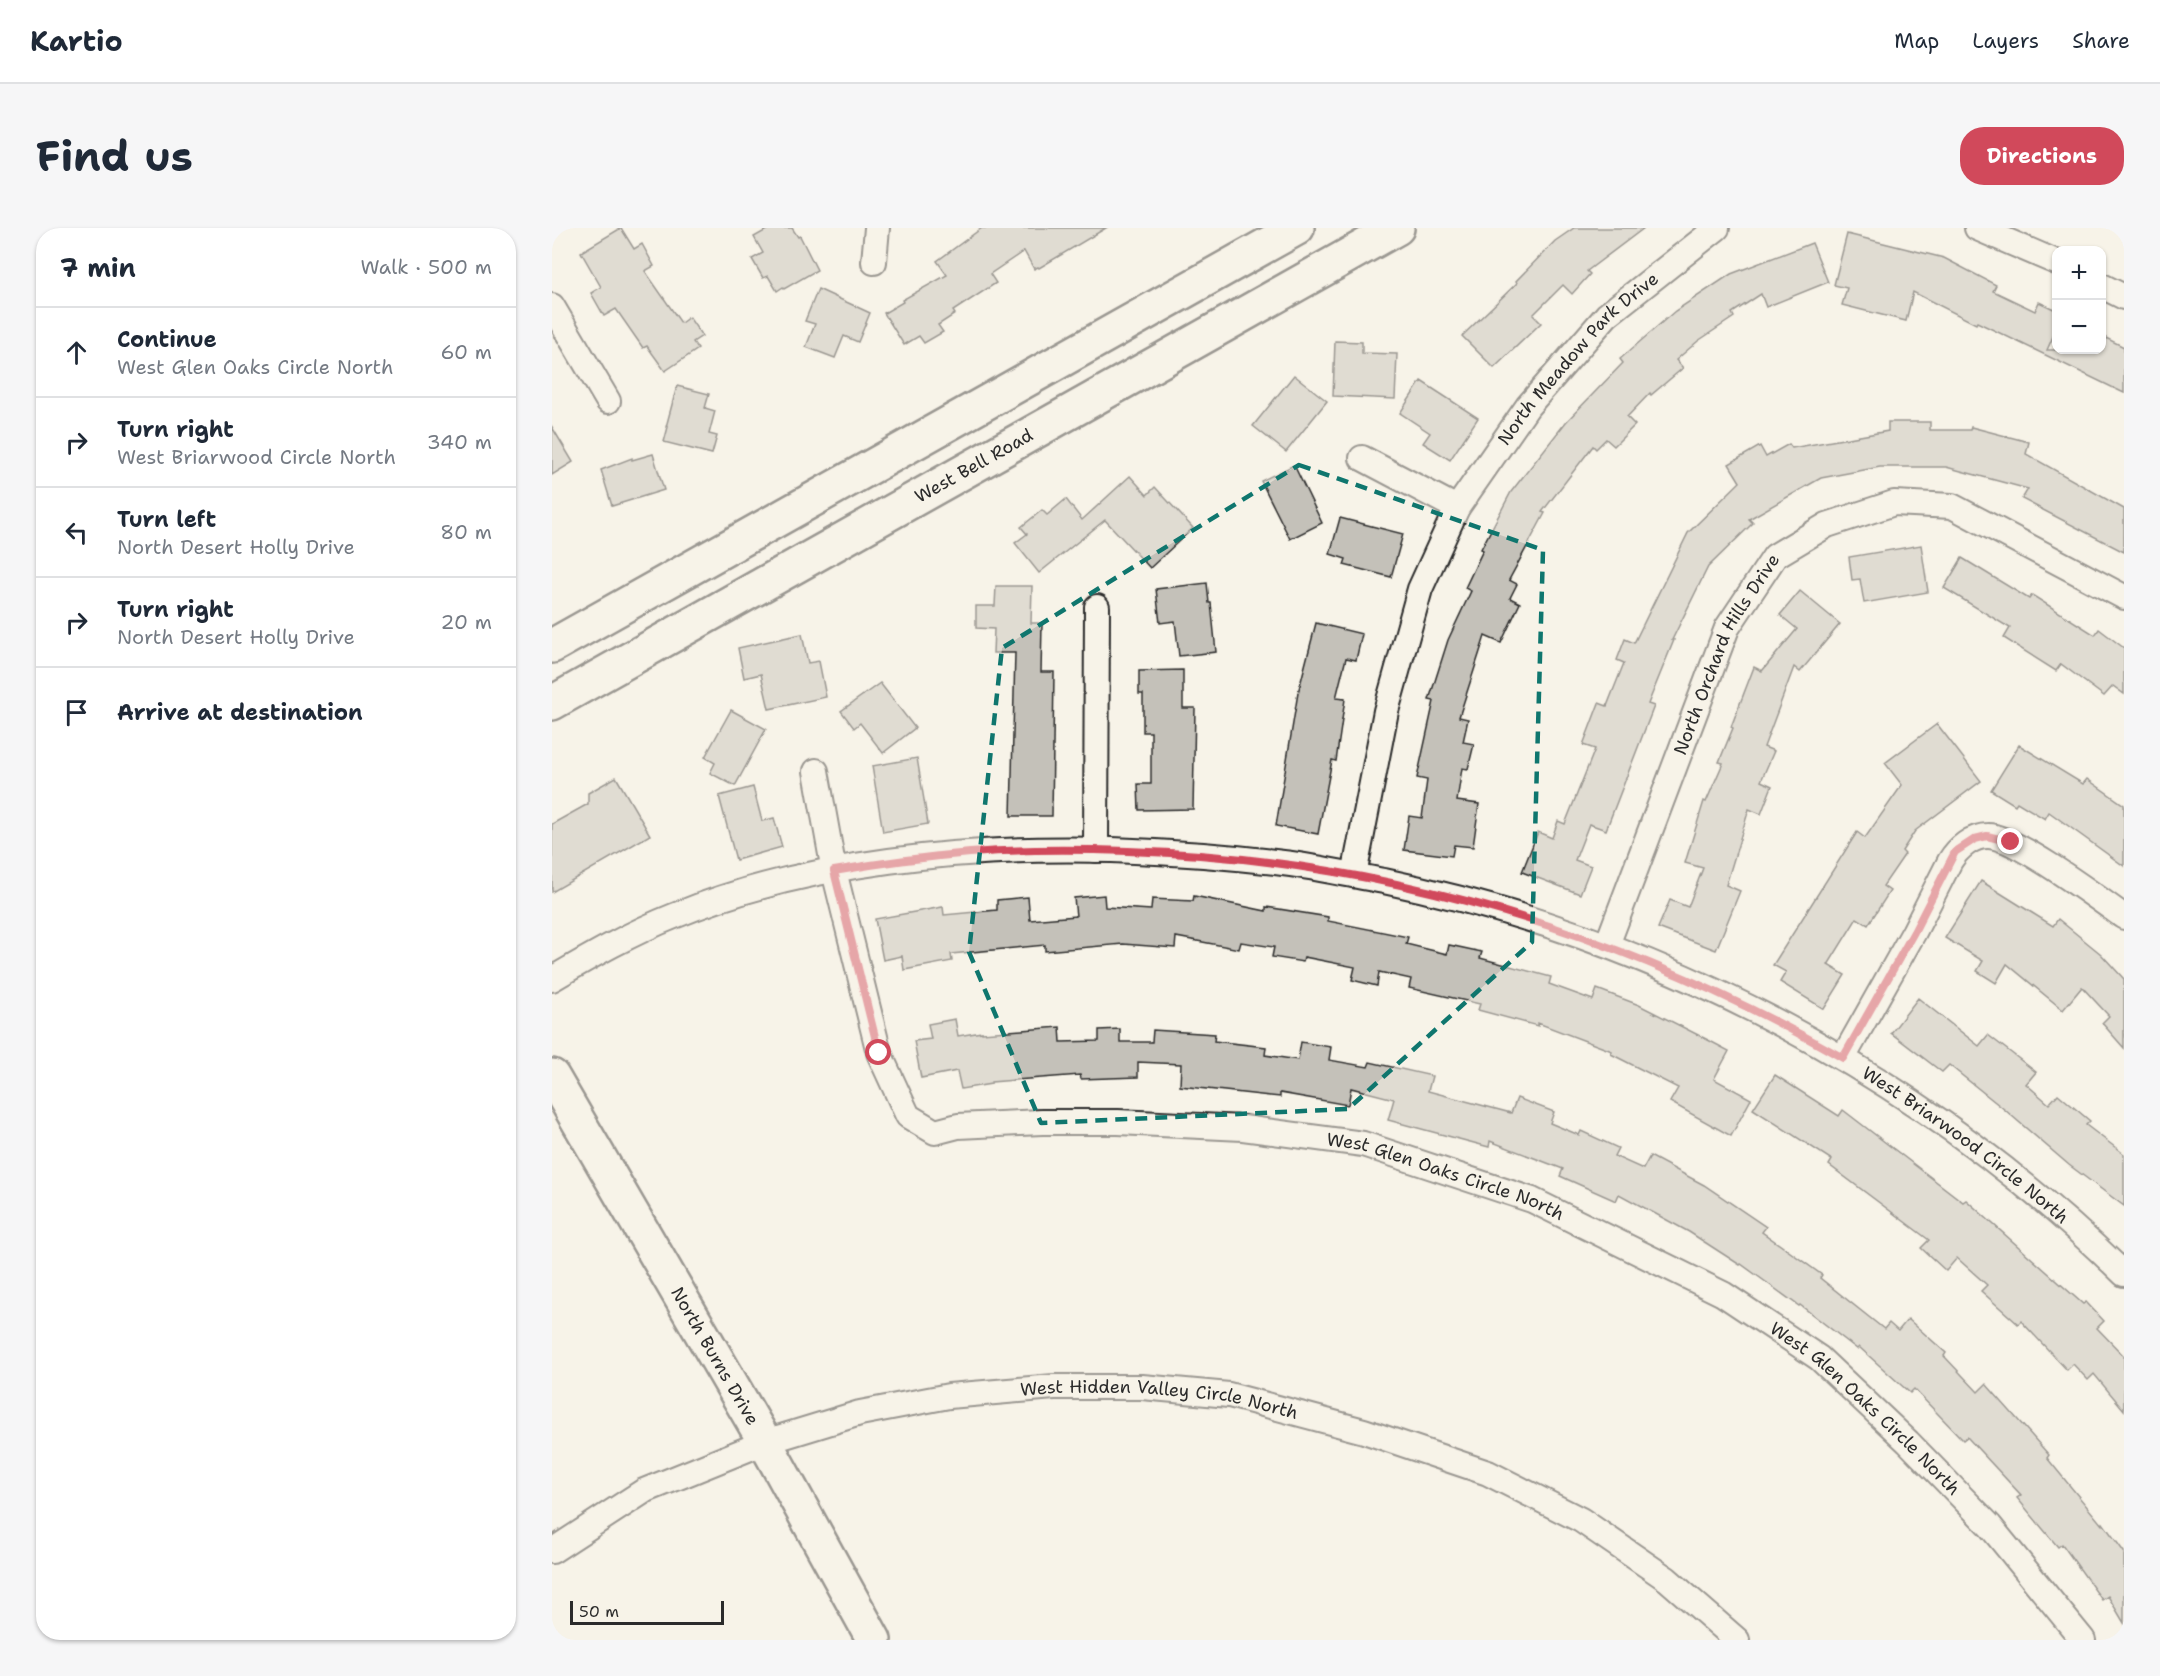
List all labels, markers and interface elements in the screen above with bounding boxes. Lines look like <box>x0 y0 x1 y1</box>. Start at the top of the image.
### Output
text: Kartio <box>30 22 123 60</box>
text: Map <box>1894 27 1939 55</box>
text: Layers <box>1972 27 2039 55</box>
text: Share <box>2072 27 2130 55</box>
button: Directions <box>1960 127 2124 185</box>
text: Find us <box>36 128 193 184</box>
map controls <box>2052 246 2106 354</box>
button: + <box>2052 246 2106 300</box>
text: 7 min <box>60 250 136 285</box>
text: Walk · 500 m <box>360 254 492 280</box>
street label: North Meadow Park Drive <box>1492 267 1663 450</box>
button: − <box>2052 300 2106 354</box>
text: Continue <box>117 325 217 354</box>
icon: ahead <box>60 336 93 369</box>
text: 60 m <box>440 339 492 365</box>
text: West Glen Oaks Circle North <box>117 354 394 380</box>
text: Turn right <box>117 415 234 444</box>
street label: West Bell Road <box>911 423 1037 509</box>
icon: right <box>60 426 93 459</box>
text: 340 m <box>427 429 492 455</box>
text: West Briarwood Circle North <box>117 444 396 470</box>
text: Turn left <box>117 505 216 534</box>
icon: left <box>60 516 93 549</box>
text: 80 m <box>440 519 492 545</box>
text: North Desert Holly Drive <box>117 534 355 560</box>
street label: North Orchard Hills Drive <box>1668 549 1785 758</box>
text: Turn right <box>117 595 234 624</box>
icon: right <box>60 606 93 639</box>
text: 20 m <box>441 609 492 635</box>
text: North Desert Holly Drive <box>117 624 355 650</box>
icon: arrive <box>60 696 93 729</box>
text: Arrive at destination <box>117 698 363 727</box>
route end <box>1997 828 2023 854</box>
route start <box>865 1039 891 1065</box>
street label: West Briarwood Circle North <box>1858 1061 2074 1229</box>
street label: West Glen Oaks Circle North <box>1325 1127 1568 1226</box>
street label: North Burns Drive <box>665 1283 765 1430</box>
street label: West Glen Oaks Circle North <box>1765 1317 1965 1500</box>
street label: West Hidden Valley Circle North <box>1019 1375 1301 1425</box>
scale bar <box>570 1598 724 1626</box>
text: 50 m <box>579 1601 619 1622</box>

